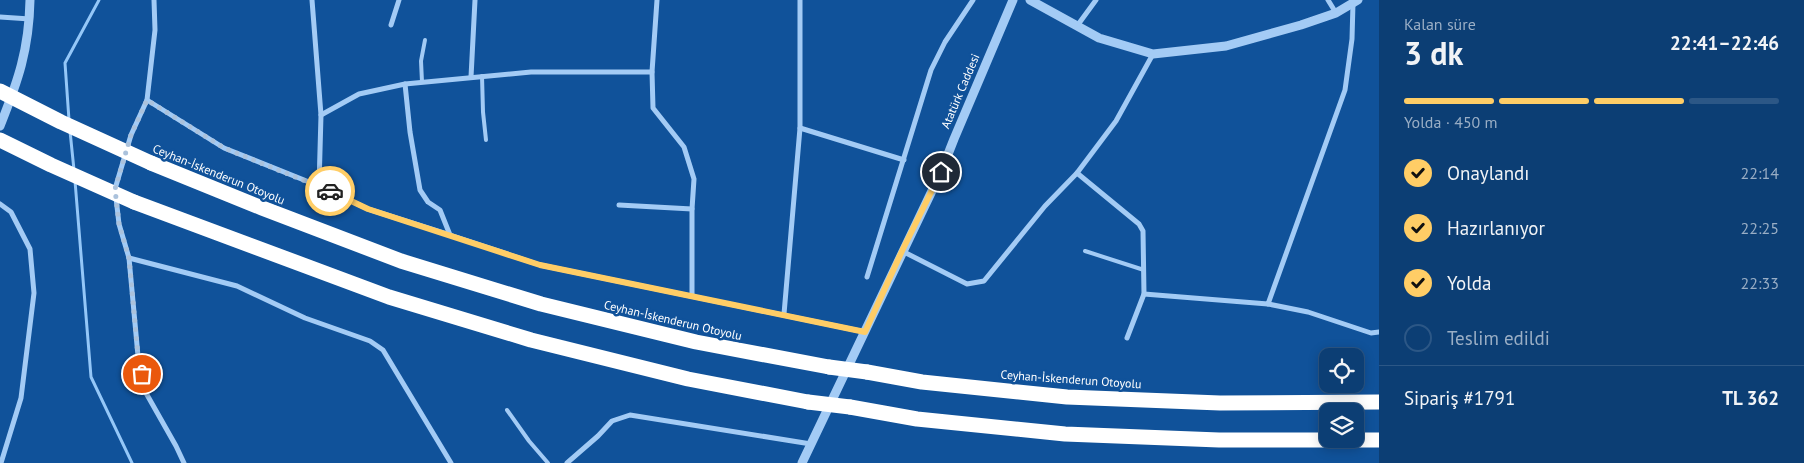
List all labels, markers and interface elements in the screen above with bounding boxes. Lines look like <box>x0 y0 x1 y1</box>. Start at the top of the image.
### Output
text: Kalan süre <box>1404 14 1476 34</box>
text: 22:41–22:46 <box>1670 31 1779 55</box>
text: 3 dk <box>1404 32 1463 74</box>
street label: Atatürk Caddesi <box>937 51 983 131</box>
text: Yolda · 450 m <box>1404 112 1498 132</box>
street label: Ceyhan-İskenderun Otoyolu <box>151 141 287 207</box>
pin <box>920 151 962 193</box>
icon: home <box>927 158 955 186</box>
icon: check <box>1404 159 1432 187</box>
text: Onaylandı <box>1447 161 1529 185</box>
text: 22:14 <box>1741 163 1779 183</box>
courier <box>305 166 355 216</box>
icon: car <box>316 177 344 205</box>
icon: check <box>1404 214 1432 242</box>
text: Hazırlanıyor <box>1447 216 1545 240</box>
text: 22:25 <box>1741 218 1779 238</box>
icon: check <box>1404 269 1432 297</box>
text: Yolda <box>1447 271 1491 295</box>
text: 22:33 <box>1741 273 1779 293</box>
street label: Ceyhan-İskenderun Otoyolu <box>603 297 743 343</box>
text: Teslim edildi <box>1447 326 1550 350</box>
map controls <box>1319 348 1364 448</box>
button: locate <box>1319 348 1364 393</box>
pin <box>121 353 163 395</box>
icon: bag <box>128 360 156 388</box>
street label: Ceyhan-İskenderun Otoyolu <box>1000 367 1142 391</box>
text: Sipariş #1791 <box>1404 386 1515 410</box>
text: TL 362 <box>1722 386 1779 410</box>
button: layers <box>1319 403 1364 448</box>

